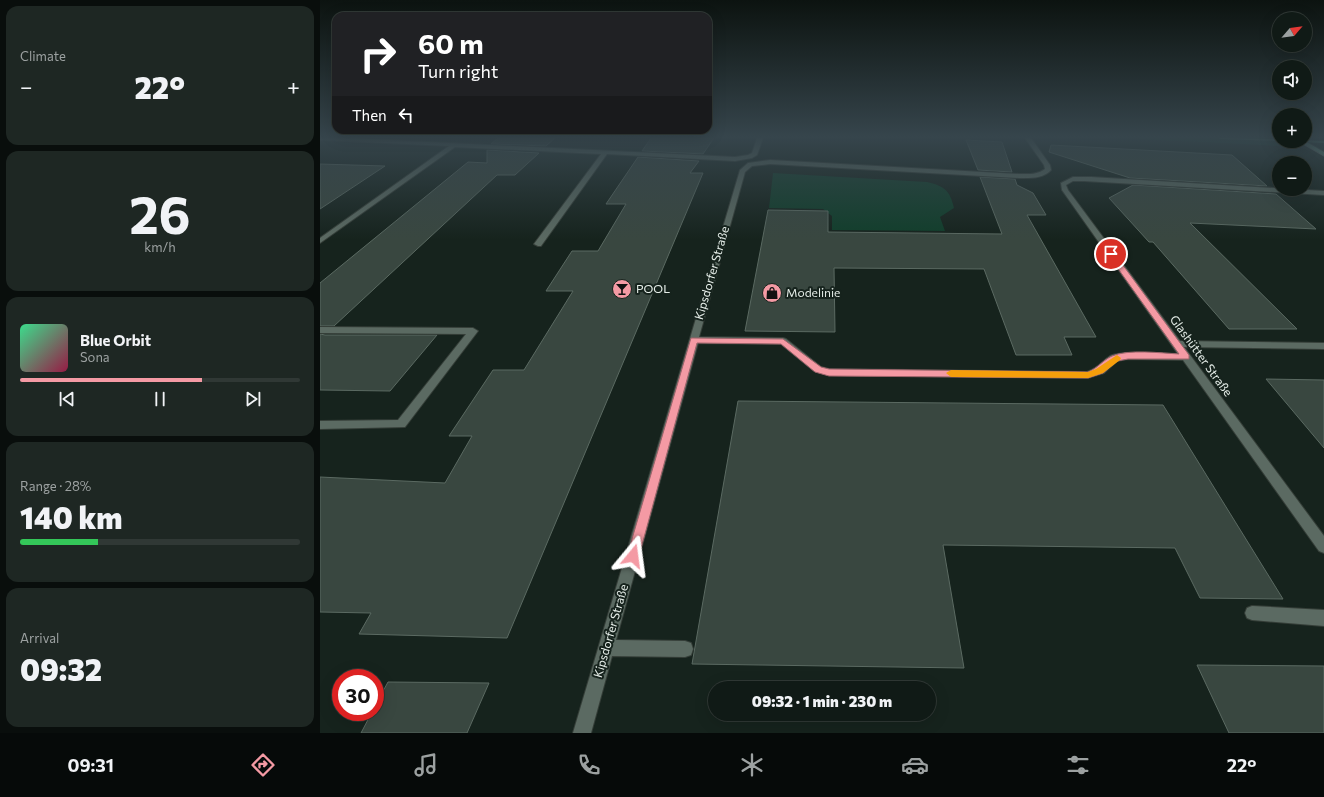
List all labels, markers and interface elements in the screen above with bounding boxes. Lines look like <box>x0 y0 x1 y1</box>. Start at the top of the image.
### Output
north arrow <box>1272 12 1312 52</box>
map controls <box>1272 12 1312 196</box>
text: 60 m <box>418 26 484 60</box>
icon: right <box>352 28 404 80</box>
text: Climate <box>20 48 66 64</box>
text: Turn right <box>418 60 498 82</box>
button: sound <box>1272 60 1312 100</box>
text: 22° <box>135 68 185 105</box>
text: − <box>20 73 33 100</box>
text: + <box>287 73 300 100</box>
icon: left <box>395 104 417 126</box>
text: Then <box>352 106 387 124</box>
button: + <box>1272 108 1312 148</box>
button: − <box>1272 156 1312 196</box>
text: 26 <box>129 181 191 245</box>
street label: Kipsdorfer Straße <box>691 224 731 321</box>
pin <box>1094 237 1128 271</box>
text: km/h <box>144 239 176 255</box>
icon: arrive <box>1100 243 1122 265</box>
bar icon: POOL <box>611 278 633 300</box>
place label: POOL <box>636 281 670 295</box>
shop icon: Modelinie <box>761 282 783 304</box>
place label: Modelinie <box>786 285 840 299</box>
street label: Glashütter Straße <box>1168 312 1236 399</box>
text: Blue Orbit <box>80 331 151 349</box>
text: Sona <box>80 349 110 365</box>
icon: previous <box>56 388 78 410</box>
icon: pause <box>149 388 171 410</box>
icon: next <box>242 388 264 410</box>
text: Range · 28% <box>20 478 91 494</box>
text: 140 km <box>20 498 122 535</box>
position arrow <box>612 535 654 577</box>
street label: Kipsdorfer Straße <box>590 582 630 679</box>
text: Arrival <box>20 630 59 646</box>
text: 09:32 <box>20 650 102 687</box>
speed limit sign: 30 <box>332 669 384 721</box>
text: 09:32 · 1 min · 230 m <box>752 692 892 710</box>
icon: directions <box>249 751 277 779</box>
icon: music <box>412 751 440 779</box>
icon: phone <box>575 751 603 779</box>
icon: climate <box>738 751 766 779</box>
icon: car <box>901 751 929 779</box>
icon: filters <box>1064 751 1092 779</box>
text: 09:31 <box>67 754 114 776</box>
text: 22° <box>1227 754 1257 776</box>

